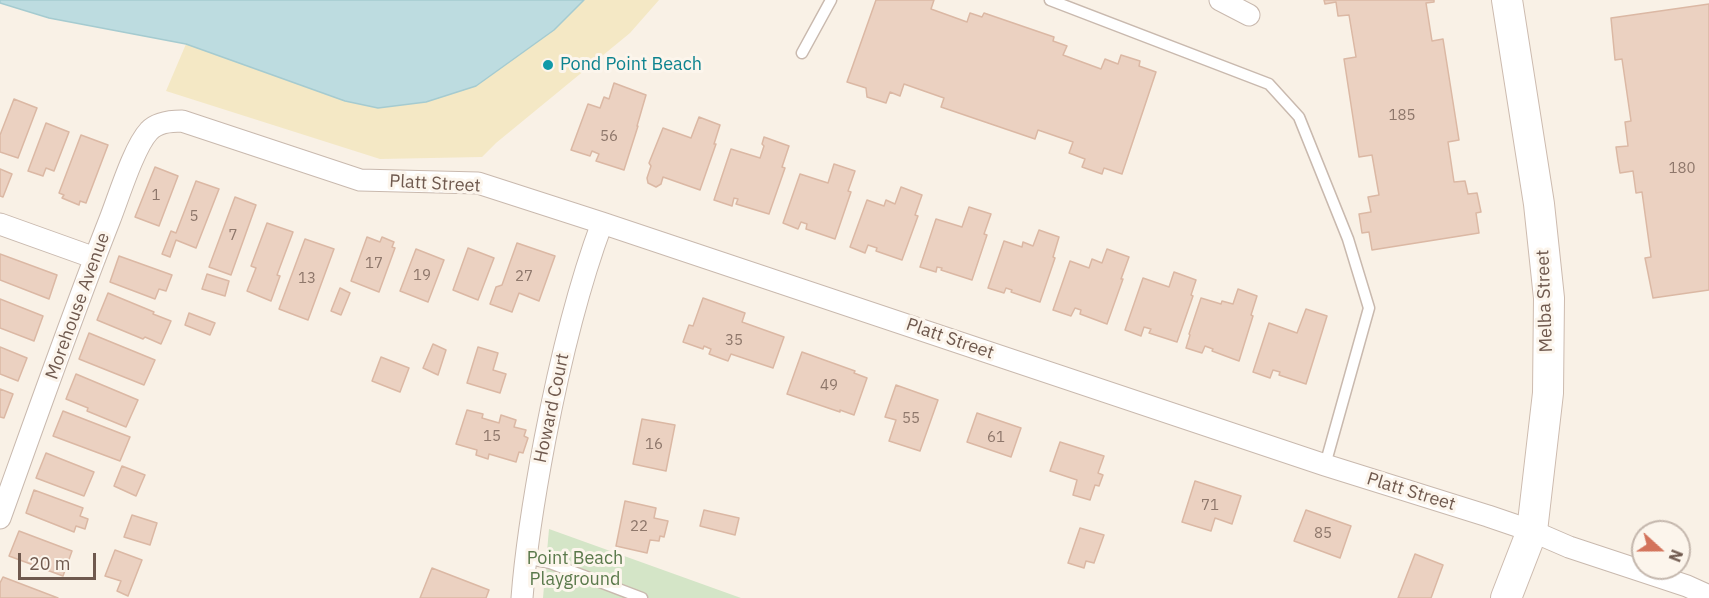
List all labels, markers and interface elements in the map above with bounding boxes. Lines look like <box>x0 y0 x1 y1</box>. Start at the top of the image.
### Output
place label: Pond Point Beach <box>560 54 702 76</box>
marker: Pond Point Beach <box>541 58 555 72</box>
house number: 185 <box>1389 107 1415 125</box>
house number: 56 <box>600 128 618 146</box>
house number: 180 <box>1669 160 1695 178</box>
street label: Platt Street <box>389 171 481 197</box>
house number: 1 <box>152 187 160 205</box>
house number: 5 <box>190 208 198 226</box>
house number: 7 <box>229 227 237 245</box>
street label: Morehouse Avenue <box>41 230 115 382</box>
street label: Melba Street <box>1532 249 1558 353</box>
house number: 17 <box>365 255 383 273</box>
house number: 19 <box>413 267 431 285</box>
house number: 27 <box>515 268 533 286</box>
house number: 13 <box>298 270 316 288</box>
street label: Platt Street <box>903 314 997 364</box>
house number: 35 <box>725 332 743 350</box>
street label: Howard Court <box>530 351 574 465</box>
house number: 49 <box>820 377 838 395</box>
house number: 55 <box>902 410 920 428</box>
house number: 15 <box>483 428 501 446</box>
house number: 61 <box>987 429 1005 447</box>
house number: 16 <box>645 436 663 454</box>
street label: Platt Street <box>1364 468 1458 516</box>
house number: 71 <box>1201 497 1219 515</box>
house number: 22 <box>630 518 648 536</box>
north arrow <box>1631 520 1691 580</box>
house number: 85 <box>1314 525 1332 543</box>
scale bar <box>21 541 99 579</box>
text: N <box>1665 547 1687 565</box>
park label: Point Beach Playground <box>527 548 623 590</box>
text: 20 m <box>29 552 71 575</box>

